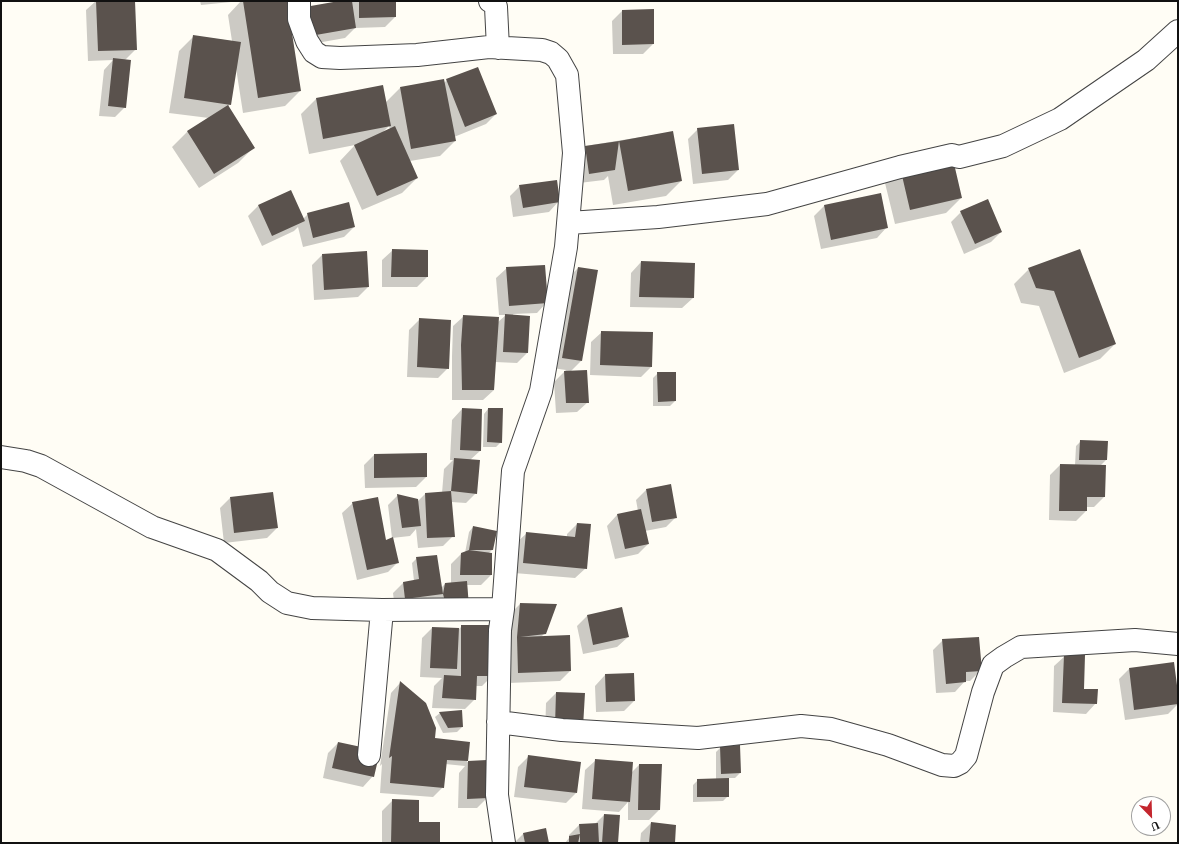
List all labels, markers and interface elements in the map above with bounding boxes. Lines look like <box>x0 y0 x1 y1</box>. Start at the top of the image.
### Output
north arrow <box>1131 796 1171 836</box>
text: U <box>1149 818 1162 835</box>

